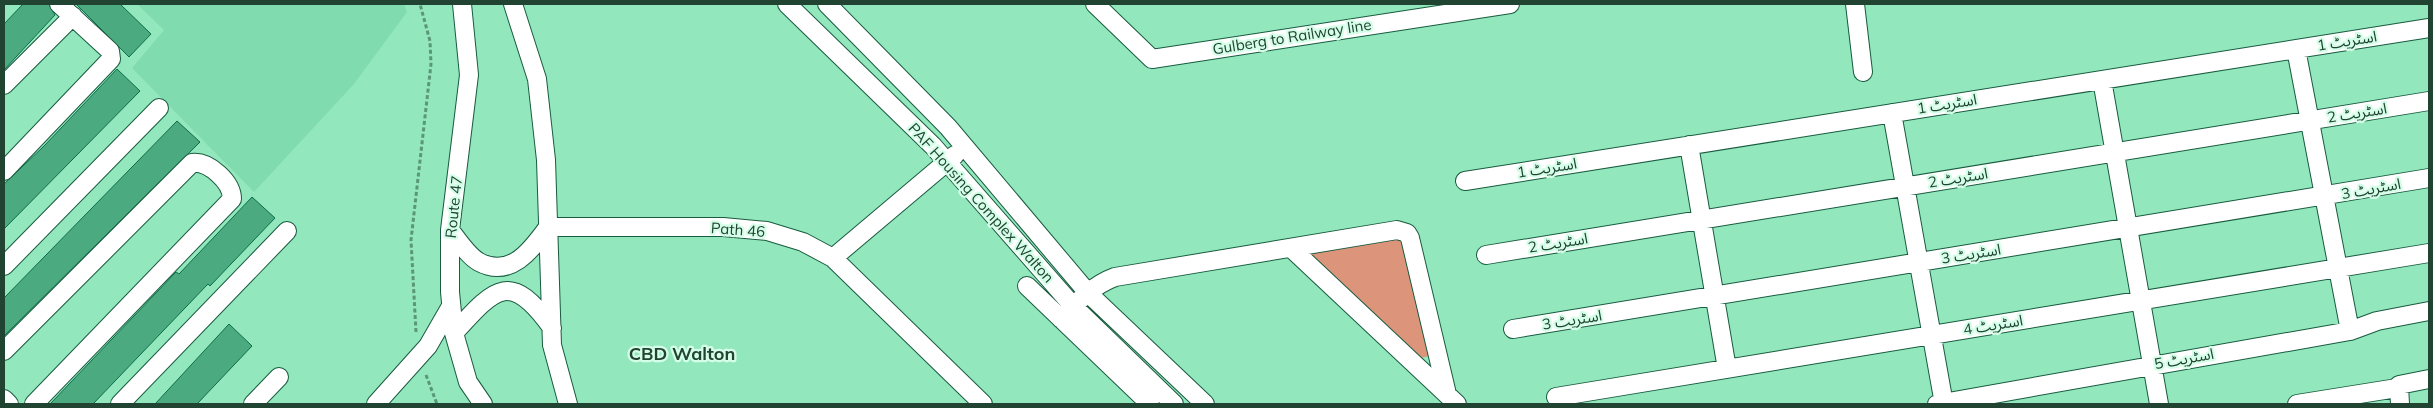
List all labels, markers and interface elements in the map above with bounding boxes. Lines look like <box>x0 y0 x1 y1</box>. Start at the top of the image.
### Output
street label: Gulberg to Railway line <box>1211 15 1373 58</box>
street label: اسٹریٹ 1 <box>2316 26 2378 55</box>
street label: اسٹریٹ 1 <box>1916 89 1978 118</box>
street label: اسٹریٹ 2 <box>2326 98 2388 127</box>
street label: PAF Housing Complex Walton <box>905 119 1058 287</box>
street label: اسٹریٹ 1 <box>1516 153 1578 182</box>
street label: اسٹریٹ 2 <box>1927 163 1989 192</box>
street label: اسٹریٹ 3 <box>2340 174 2402 203</box>
street label: Route 47 <box>441 175 466 239</box>
street label: Path 46 <box>710 218 766 241</box>
street label: اسٹریٹ 2 <box>1527 228 1589 257</box>
street label: اسٹریٹ 3 <box>1940 239 2002 268</box>
street label: اسٹریٹ 3 <box>1541 305 1603 334</box>
street label: اسٹریٹ 4 <box>1962 310 2024 339</box>
district label: CBD Walton <box>629 342 735 365</box>
street label: اسٹریٹ 5 <box>2153 344 2215 373</box>

